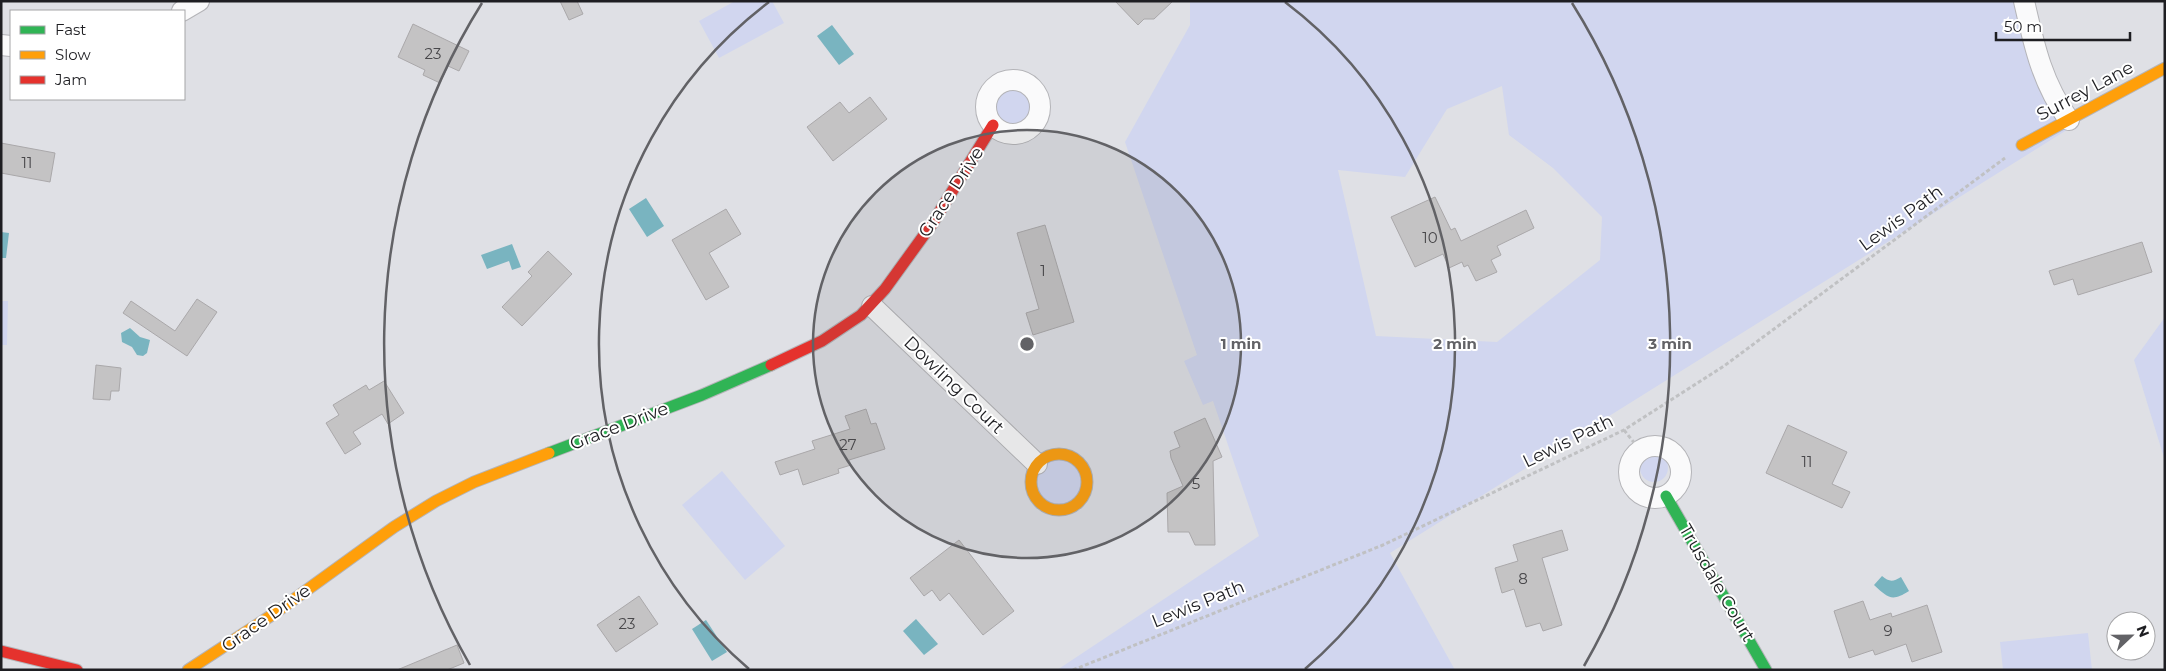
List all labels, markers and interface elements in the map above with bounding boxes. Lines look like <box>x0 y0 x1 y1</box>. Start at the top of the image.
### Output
legend <box>10 10 185 100</box>
scale bar <box>1996 10 2130 42</box>
text: 50 m <box>2004 17 2042 36</box>
text: Fast <box>55 20 86 39</box>
house number: 23 <box>425 44 441 63</box>
text: Slow <box>55 45 91 64</box>
street label: Surrey Lane <box>2033 56 2137 126</box>
text: Jam <box>54 70 87 89</box>
street label: Grace Drive <box>914 142 989 241</box>
house number: 11 <box>22 153 32 172</box>
street label: Lewis Path <box>1855 180 1947 256</box>
house number: 10 <box>1422 228 1438 247</box>
house number: 1 <box>1040 261 1046 280</box>
street label: Dowling Court <box>899 332 1009 438</box>
text: 1 min <box>1221 334 1261 353</box>
text: 2 min <box>1433 334 1477 353</box>
text: 3 min <box>1647 334 1692 353</box>
centre of rings <box>1018 335 1036 353</box>
street label: Grace Drive <box>567 397 671 455</box>
street label: Lewis Path <box>1519 410 1617 472</box>
house number: 27 <box>839 435 857 454</box>
house number: 11 <box>1802 452 1812 471</box>
house number: 5 <box>1192 474 1200 493</box>
street label: Trusdale Court <box>1674 520 1760 646</box>
house number: 8 <box>1518 569 1528 588</box>
street label: Lewis Path <box>1148 575 1248 633</box>
street label: Grace Drive <box>217 579 315 657</box>
north arrow <box>2106 611 2156 661</box>
house number: 23 <box>619 614 635 633</box>
house number: 9 <box>1883 621 1893 640</box>
text: N <box>2133 623 2154 640</box>

